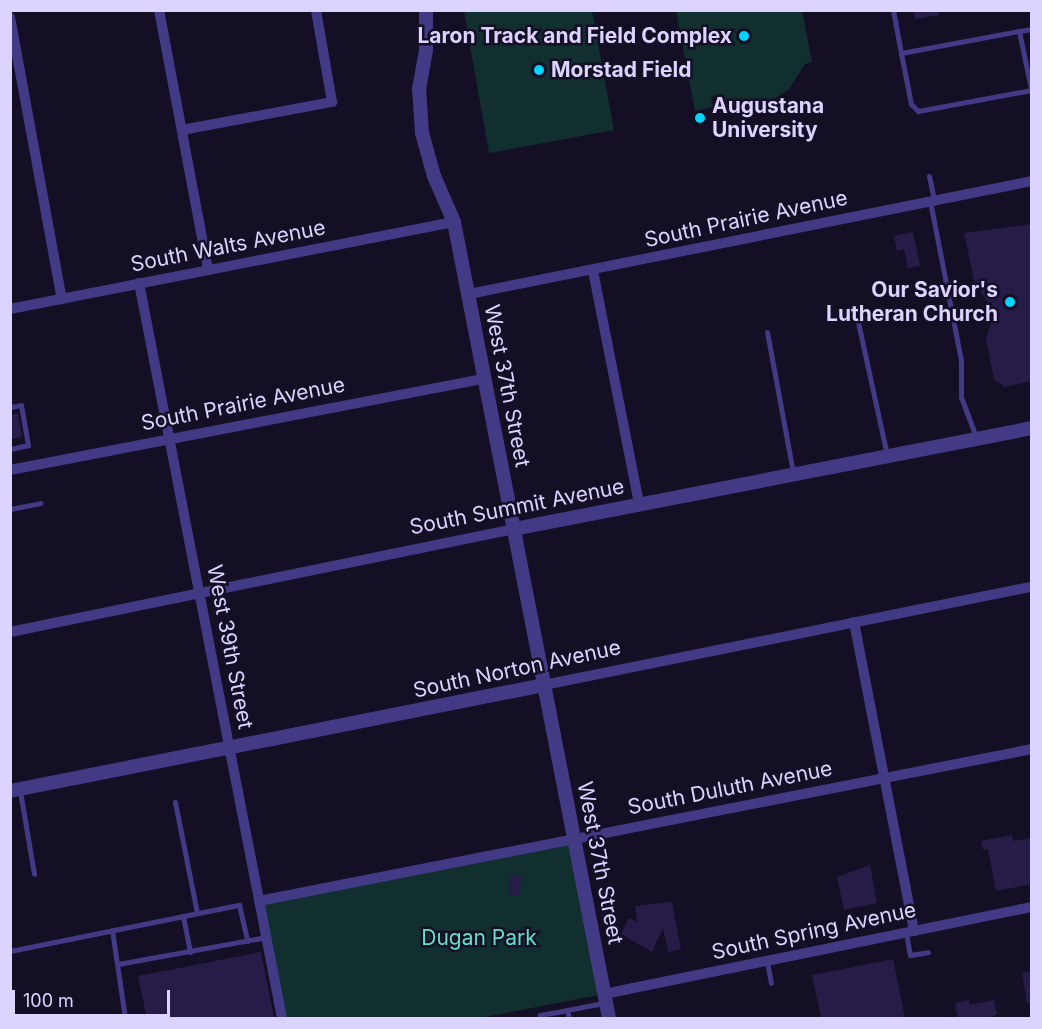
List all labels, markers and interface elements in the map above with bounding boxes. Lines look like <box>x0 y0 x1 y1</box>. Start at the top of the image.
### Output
place label: Laron Track and Field Complex <box>417 23 732 49</box>
marker: Laron Track and Field Complex <box>737 29 751 43</box>
place label: Morstad Field <box>551 57 691 83</box>
marker: Morstad Field <box>532 63 546 77</box>
place label: Augustana University <box>712 93 824 143</box>
marker: Augustana University <box>693 111 707 125</box>
street label: South Prairie Avenue <box>642 185 850 253</box>
street label: South Walts Avenue <box>128 215 328 277</box>
place label: Our Savior's Lutheran Church <box>826 277 998 327</box>
marker: Our Savior's Lutheran Church <box>1003 295 1017 309</box>
street label: West 37th Street <box>479 303 535 469</box>
street label: South Prairie Avenue <box>139 372 347 436</box>
street label: South Summit Avenue <box>408 474 626 540</box>
street label: West 39th Street <box>202 563 258 731</box>
street label: South Norton Avenue <box>411 635 623 703</box>
street label: South Duluth Avenue <box>626 756 834 820</box>
street label: West 37th Street <box>572 780 628 946</box>
street label: South Spring Avenue <box>710 897 918 965</box>
park label: Dugan Park <box>421 925 537 951</box>
scale bar <box>15 978 172 1016</box>
text: 100 m <box>23 990 74 1011</box>

